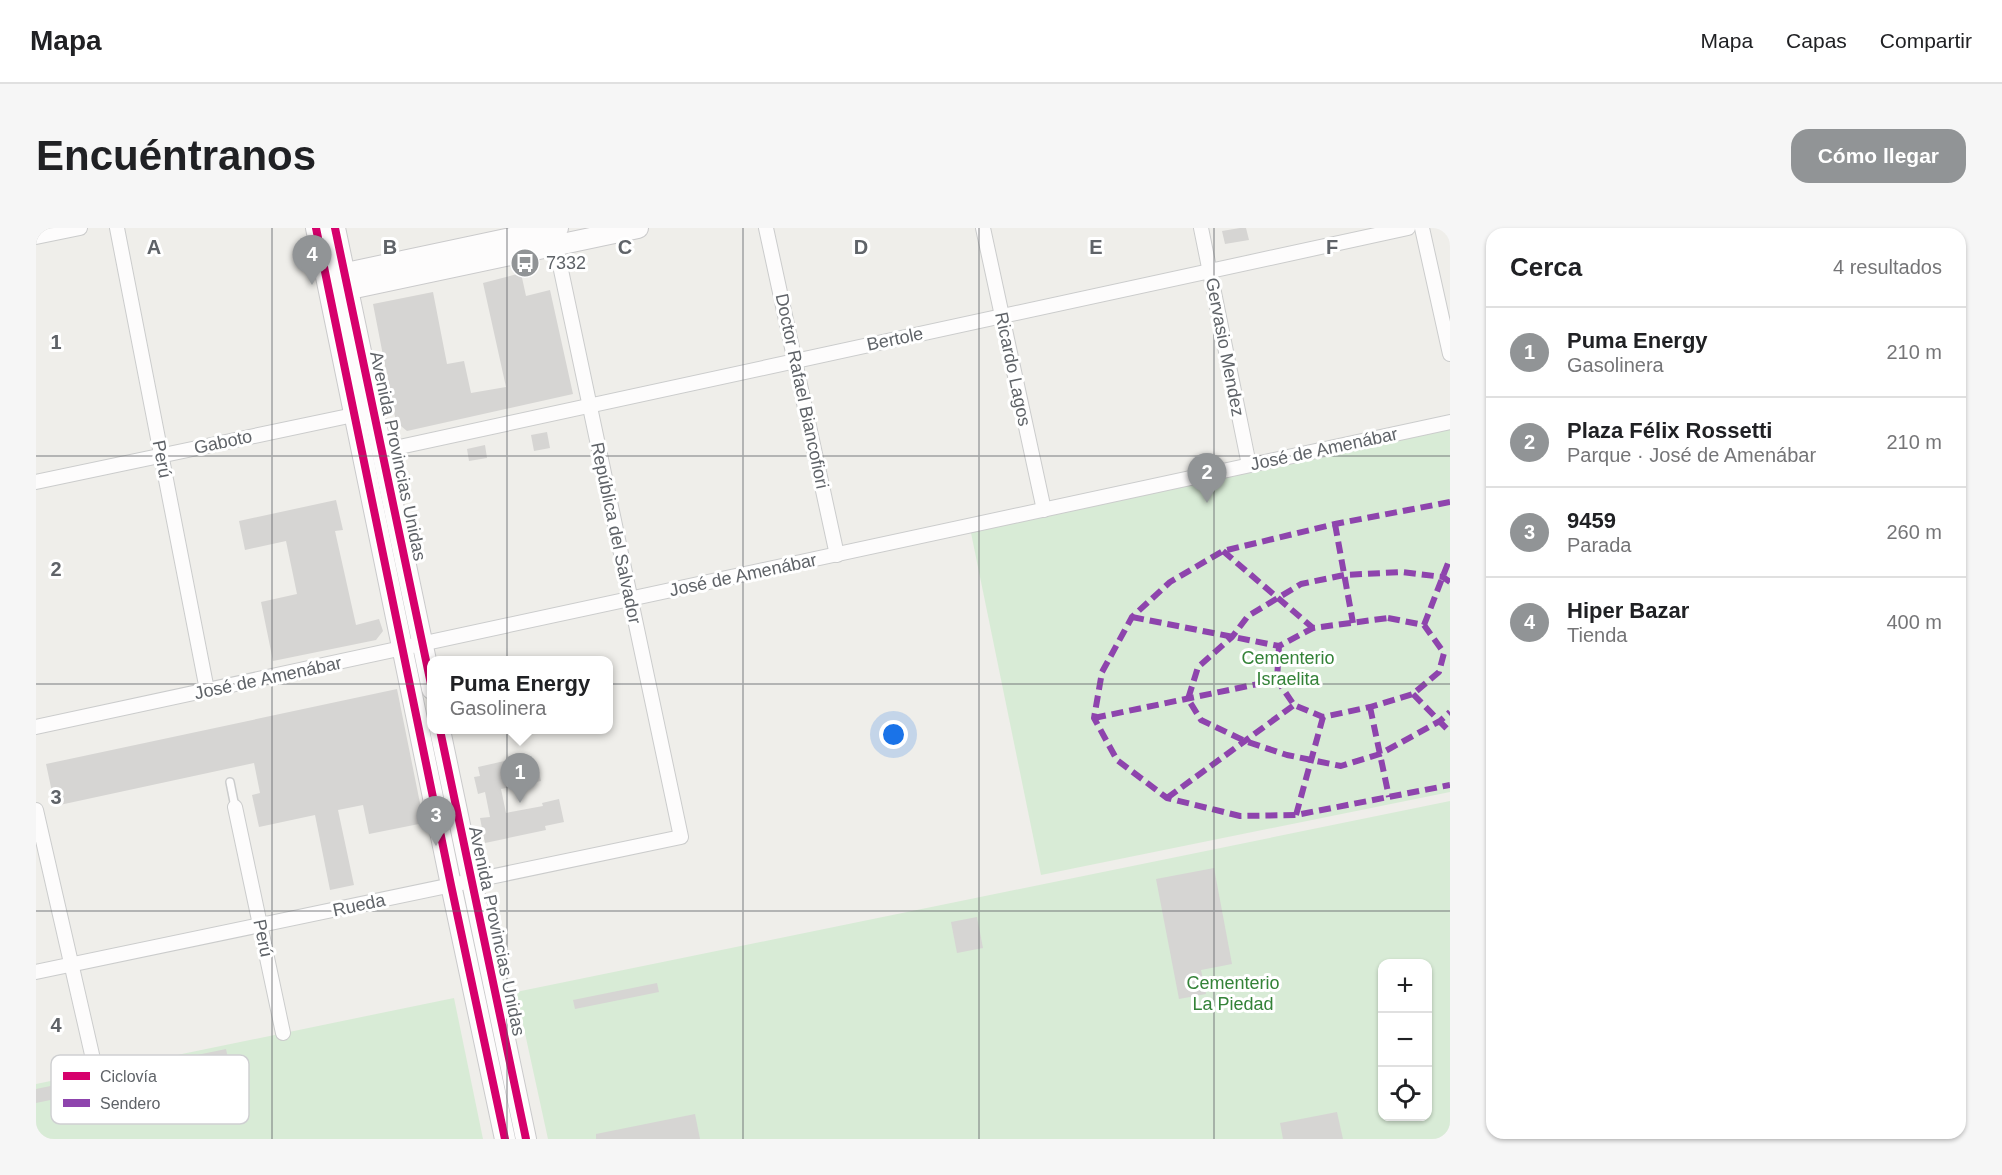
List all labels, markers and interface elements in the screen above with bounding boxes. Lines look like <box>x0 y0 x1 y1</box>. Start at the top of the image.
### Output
text: Mapa <box>30 25 102 56</box>
text: Mapa <box>1701 29 1753 52</box>
text: Capas <box>1786 29 1847 52</box>
text: Compartir <box>1880 29 1972 52</box>
button: Cómo llegar <box>1791 129 1966 183</box>
text: Encuéntranos <box>36 132 316 179</box>
text: A <box>147 236 161 258</box>
pin: 4 <box>292 236 332 285</box>
text: B <box>383 236 397 258</box>
text: C <box>618 236 632 258</box>
text: D <box>854 236 868 258</box>
text: E <box>1089 236 1103 258</box>
text: F <box>1326 236 1338 258</box>
bus stop icon: 7332 <box>509 247 541 279</box>
text: Cerca <box>1510 252 1582 282</box>
place label: 7332 <box>546 253 586 273</box>
text: 4 resultados <box>1833 256 1942 278</box>
street label: Gervasio Mendez <box>1202 276 1248 418</box>
street label: Doctor Rafael Biancofiori <box>772 292 832 490</box>
street label: Ricardo Lagos <box>991 310 1035 428</box>
street label: Bertole <box>865 323 925 355</box>
text: Puma Energy <box>1567 328 1708 353</box>
text: 1 <box>50 331 62 353</box>
text: 1 <box>1524 341 1535 363</box>
text: 210 m <box>1886 341 1942 363</box>
street label: Avenida Provincias Unidas <box>366 349 430 563</box>
text: Gasolinera <box>1567 354 1664 376</box>
text: Plaza Félix Rossetti <box>1567 418 1772 443</box>
street label: José de Amenábar <box>1249 424 1399 474</box>
street label: Gaboto <box>192 426 254 458</box>
text: 2 <box>1524 431 1535 453</box>
text: 210 m <box>1886 431 1942 453</box>
street label: Perú <box>149 438 175 480</box>
street label: República del Salvador <box>587 440 645 626</box>
text: Parque · José de Amenábar <box>1567 444 1816 466</box>
pin: 2 <box>1188 454 1226 503</box>
text: 9459 <box>1567 508 1616 533</box>
text: 3 <box>1524 521 1535 543</box>
text: 260 m <box>1886 521 1942 543</box>
text: Parada <box>1567 534 1632 556</box>
street label: José de Amenábar <box>668 550 818 600</box>
text: 2 <box>50 558 62 580</box>
text: Hiper Bazar <box>1567 598 1689 623</box>
text: 4 <box>1524 611 1535 633</box>
text: 400 m <box>1886 611 1942 633</box>
text: Tienda <box>1567 624 1627 646</box>
park label: Cementerio Israelita <box>1241 648 1335 689</box>
street label: José de Amenábar <box>193 653 343 703</box>
popup <box>427 656 613 734</box>
text: Puma Energy <box>450 671 590 696</box>
text: Gasolinera <box>450 697 546 719</box>
your location <box>879 720 908 749</box>
pin: 1 <box>500 754 540 803</box>
text: 3 <box>50 786 62 808</box>
pin: 3 <box>416 796 456 846</box>
street label: Avenida Provincias Unidas <box>465 824 529 1038</box>
street label: Rueda <box>331 889 388 920</box>
street label: Perú <box>249 917 277 959</box>
map controls <box>1378 959 1432 1121</box>
button: + <box>1378 959 1432 1013</box>
park label: Cementerio La Piedad <box>1186 973 1280 1014</box>
button: − <box>1378 1013 1432 1067</box>
text: 4 <box>50 1014 62 1036</box>
legend <box>51 1055 249 1124</box>
button: locate <box>1378 1067 1432 1121</box>
text: Ciclovía <box>100 1068 157 1085</box>
text: Sendero <box>100 1095 161 1112</box>

